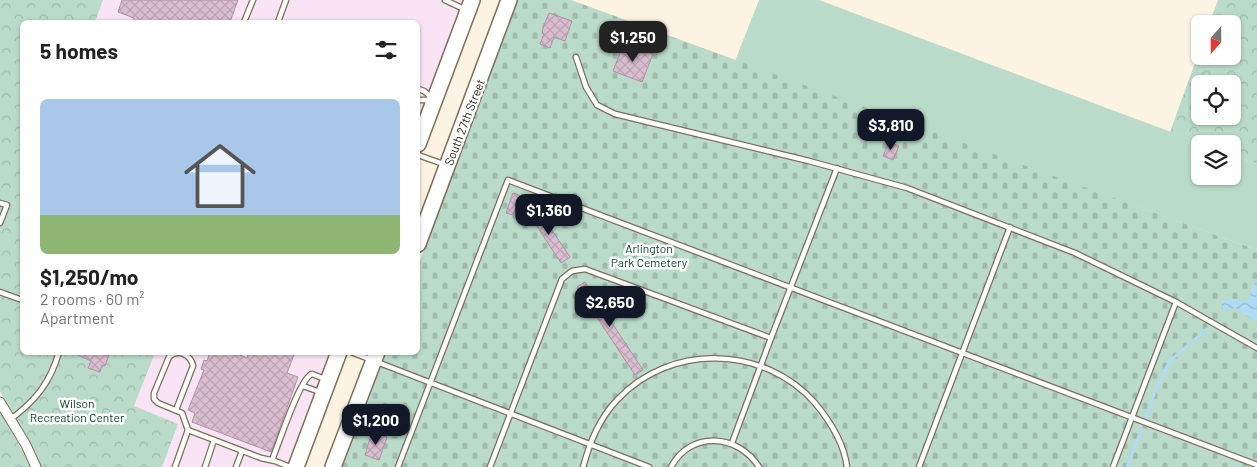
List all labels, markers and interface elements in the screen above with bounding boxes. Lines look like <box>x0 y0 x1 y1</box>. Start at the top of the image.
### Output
north arrow <box>1191 15 1241 65</box>
map controls <box>1191 15 1241 185</box>
pin: $1,250 <box>592 20 674 63</box>
text: $1,250 <box>610 27 656 46</box>
icon: filters <box>372 36 400 64</box>
text: 5 homes <box>40 38 118 63</box>
button: locate <box>1191 75 1241 125</box>
street label: South 27th Street <box>441 77 487 167</box>
pin: $3,810 <box>850 108 932 151</box>
text: $3,810 <box>868 115 914 134</box>
icon: home <box>175 131 265 221</box>
button: layers <box>1191 135 1241 185</box>
pin: $1,360 <box>508 194 590 236</box>
text: $1,360 <box>526 200 572 219</box>
park label: Arlington Park Cemetery <box>611 241 688 269</box>
text: $1,250/mo <box>40 264 139 289</box>
pin: $2,650 <box>569 286 651 328</box>
text: 2 rooms · 60 m² <box>40 289 145 308</box>
text: $2,650 <box>586 292 634 311</box>
text: Apartment <box>40 308 115 327</box>
park label: Wilson Recreation Center <box>30 396 125 424</box>
pin: $1,200 <box>335 404 417 446</box>
text: $1,200 <box>353 410 399 429</box>

